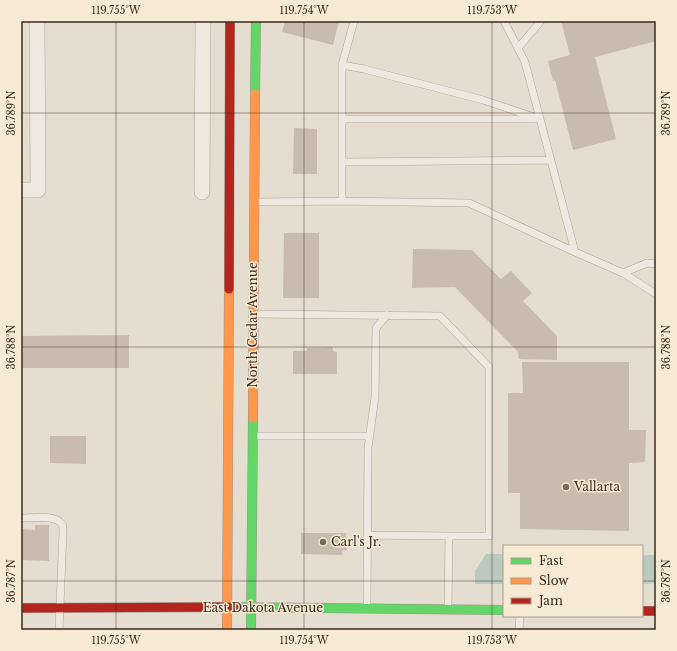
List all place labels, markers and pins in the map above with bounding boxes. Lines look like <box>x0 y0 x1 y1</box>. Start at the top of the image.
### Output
place label: Vallarta <box>573 479 621 494</box>
marker: Vallarta <box>561 482 571 492</box>
place label: Carl's Jr. <box>331 534 381 549</box>
marker: Carl's Jr. <box>318 537 328 547</box>

